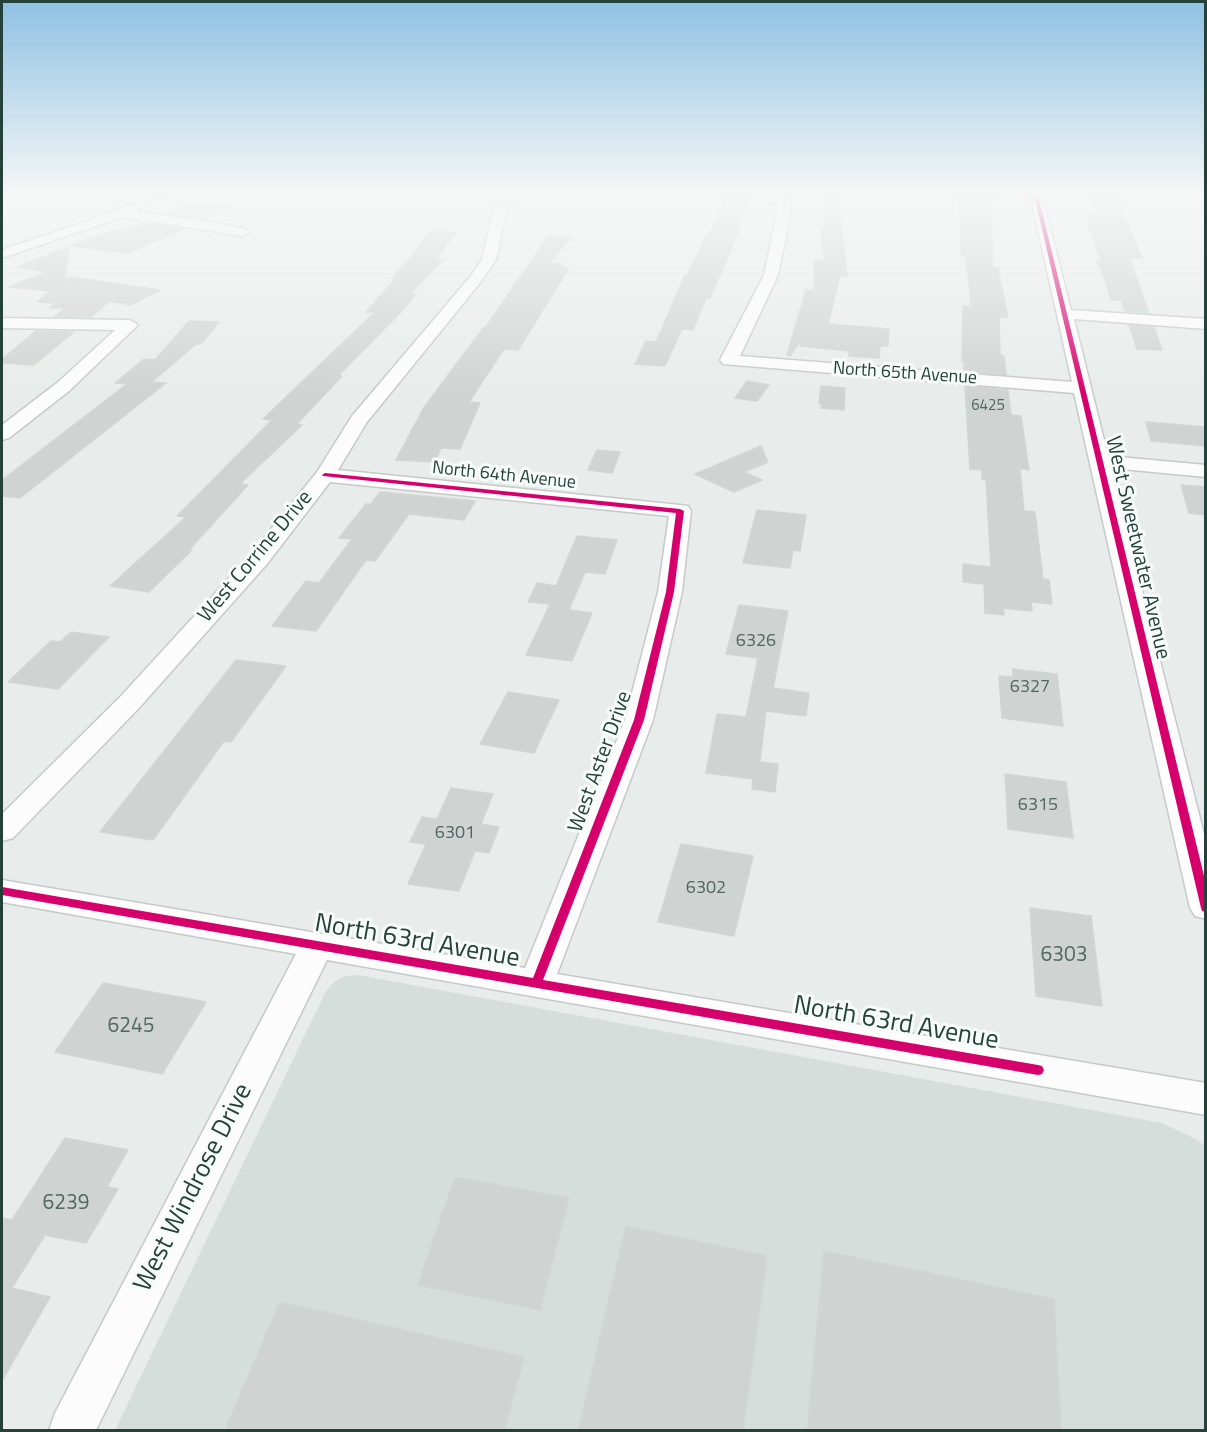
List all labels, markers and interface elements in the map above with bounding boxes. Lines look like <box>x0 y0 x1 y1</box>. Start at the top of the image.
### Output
street label: North 65th Avenue <box>832 358 978 390</box>
house number: 6425 <box>971 397 1005 415</box>
street label: West Sweetwater Avenue <box>1099 434 1175 662</box>
street label: North 64th Avenue <box>431 458 577 494</box>
street label: West Corrine Drive <box>194 486 318 628</box>
house number: 6326 <box>736 631 776 653</box>
house number: 6327 <box>1010 677 1050 699</box>
street label: West Aster Drive <box>564 688 638 836</box>
house number: 6315 <box>1018 795 1058 817</box>
house number: 6301 <box>435 823 475 845</box>
house number: 6302 <box>686 878 726 900</box>
street label: North 63rd Avenue <box>312 909 522 975</box>
house number: 6303 <box>1040 943 1088 969</box>
street label: North 63rd Avenue <box>791 991 1001 1057</box>
house number: 6245 <box>107 1014 155 1040</box>
street label: West Windrose Drive <box>128 1079 260 1297</box>
house number: 6239 <box>42 1191 90 1217</box>

